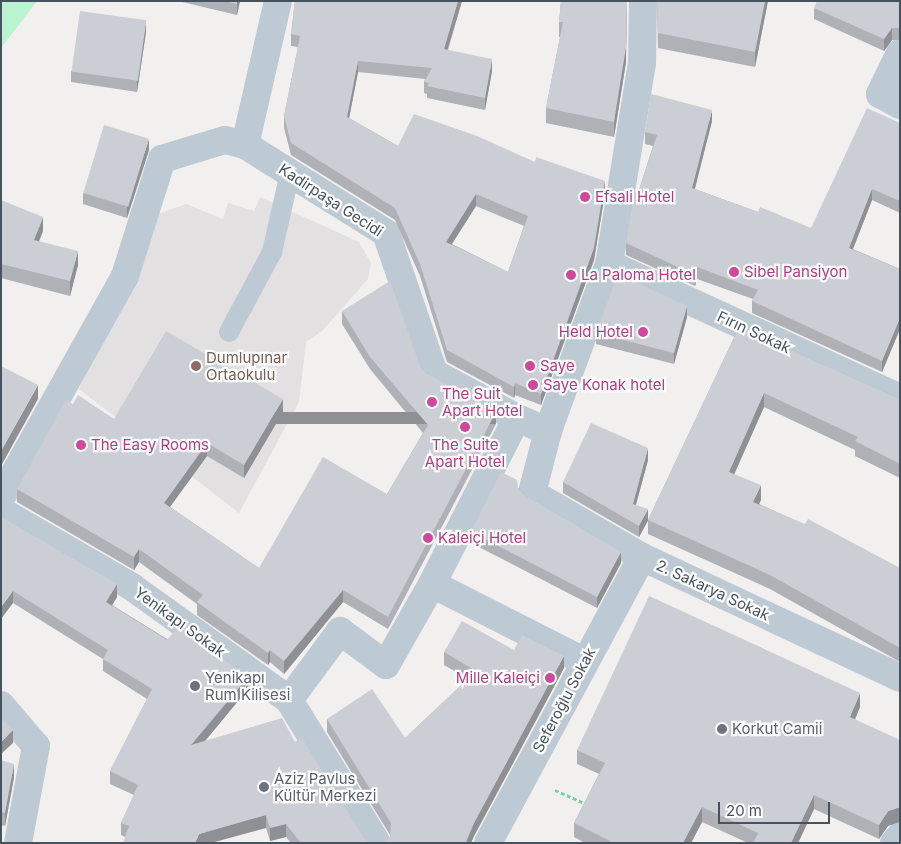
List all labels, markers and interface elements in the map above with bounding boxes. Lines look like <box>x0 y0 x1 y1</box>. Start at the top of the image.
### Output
street label: Kadirpaşa Gecidi <box>276 160 386 240</box>
place label: Efsali Hotel <box>595 188 674 206</box>
marker: Efsali Hotel <box>579 191 591 203</box>
place label: Sibel Pansiyon <box>744 263 847 281</box>
place label: La Paloma Hotel <box>581 266 696 284</box>
marker: Sibel Pansiyon <box>728 266 740 278</box>
marker: La Paloma Hotel <box>565 269 577 281</box>
street label: Fırın Sokak <box>715 307 793 357</box>
place label: Held Hotel <box>559 323 633 341</box>
marker: Held Hotel <box>637 326 649 338</box>
place label: Dumlupınar Ortaokulu <box>206 348 287 383</box>
place label: Saye <box>540 357 575 375</box>
marker: Dumlupınar Ortaokulu <box>190 360 202 372</box>
marker: Saye <box>524 360 536 372</box>
place label: Saye Konak hotel <box>543 376 665 394</box>
marker: Saye Konak hotel <box>527 379 539 391</box>
place label: The Suit Apart Hotel <box>442 384 522 419</box>
marker: The Suit Apart Hotel <box>426 396 438 408</box>
marker: The Suite Apart Hotel <box>459 421 471 433</box>
place label: The Suite Apart Hotel <box>425 435 505 470</box>
place label: The Easy Rooms <box>91 436 209 454</box>
marker: The Easy Rooms <box>75 439 87 451</box>
place label: Kaleiçi Hotel <box>438 529 526 547</box>
marker: Kaleiçi Hotel <box>422 532 434 544</box>
street label: 2. Sakarya Sokak <box>654 556 772 624</box>
street label: Yenikapı Sokak <box>131 583 229 661</box>
street label: Seferoğlu Sokak <box>529 645 599 755</box>
place label: Yenikapı Rum Kilisesi <box>205 668 290 703</box>
place label: Mille Kaleiçi <box>456 669 540 687</box>
marker: Mille Kaleiçi <box>544 672 556 684</box>
marker: Yenikapı Rum Kilisesi <box>189 680 201 692</box>
place label: Korkut Camii <box>732 720 822 738</box>
marker: Korkut Camii <box>716 723 728 735</box>
place label: Aziz Pavlus Kültür Merkezi <box>274 769 376 804</box>
marker: Aziz Pavlus Kültür Merkezi <box>258 781 270 793</box>
scale bar <box>721 792 834 824</box>
text: 20 m <box>726 801 762 820</box>

